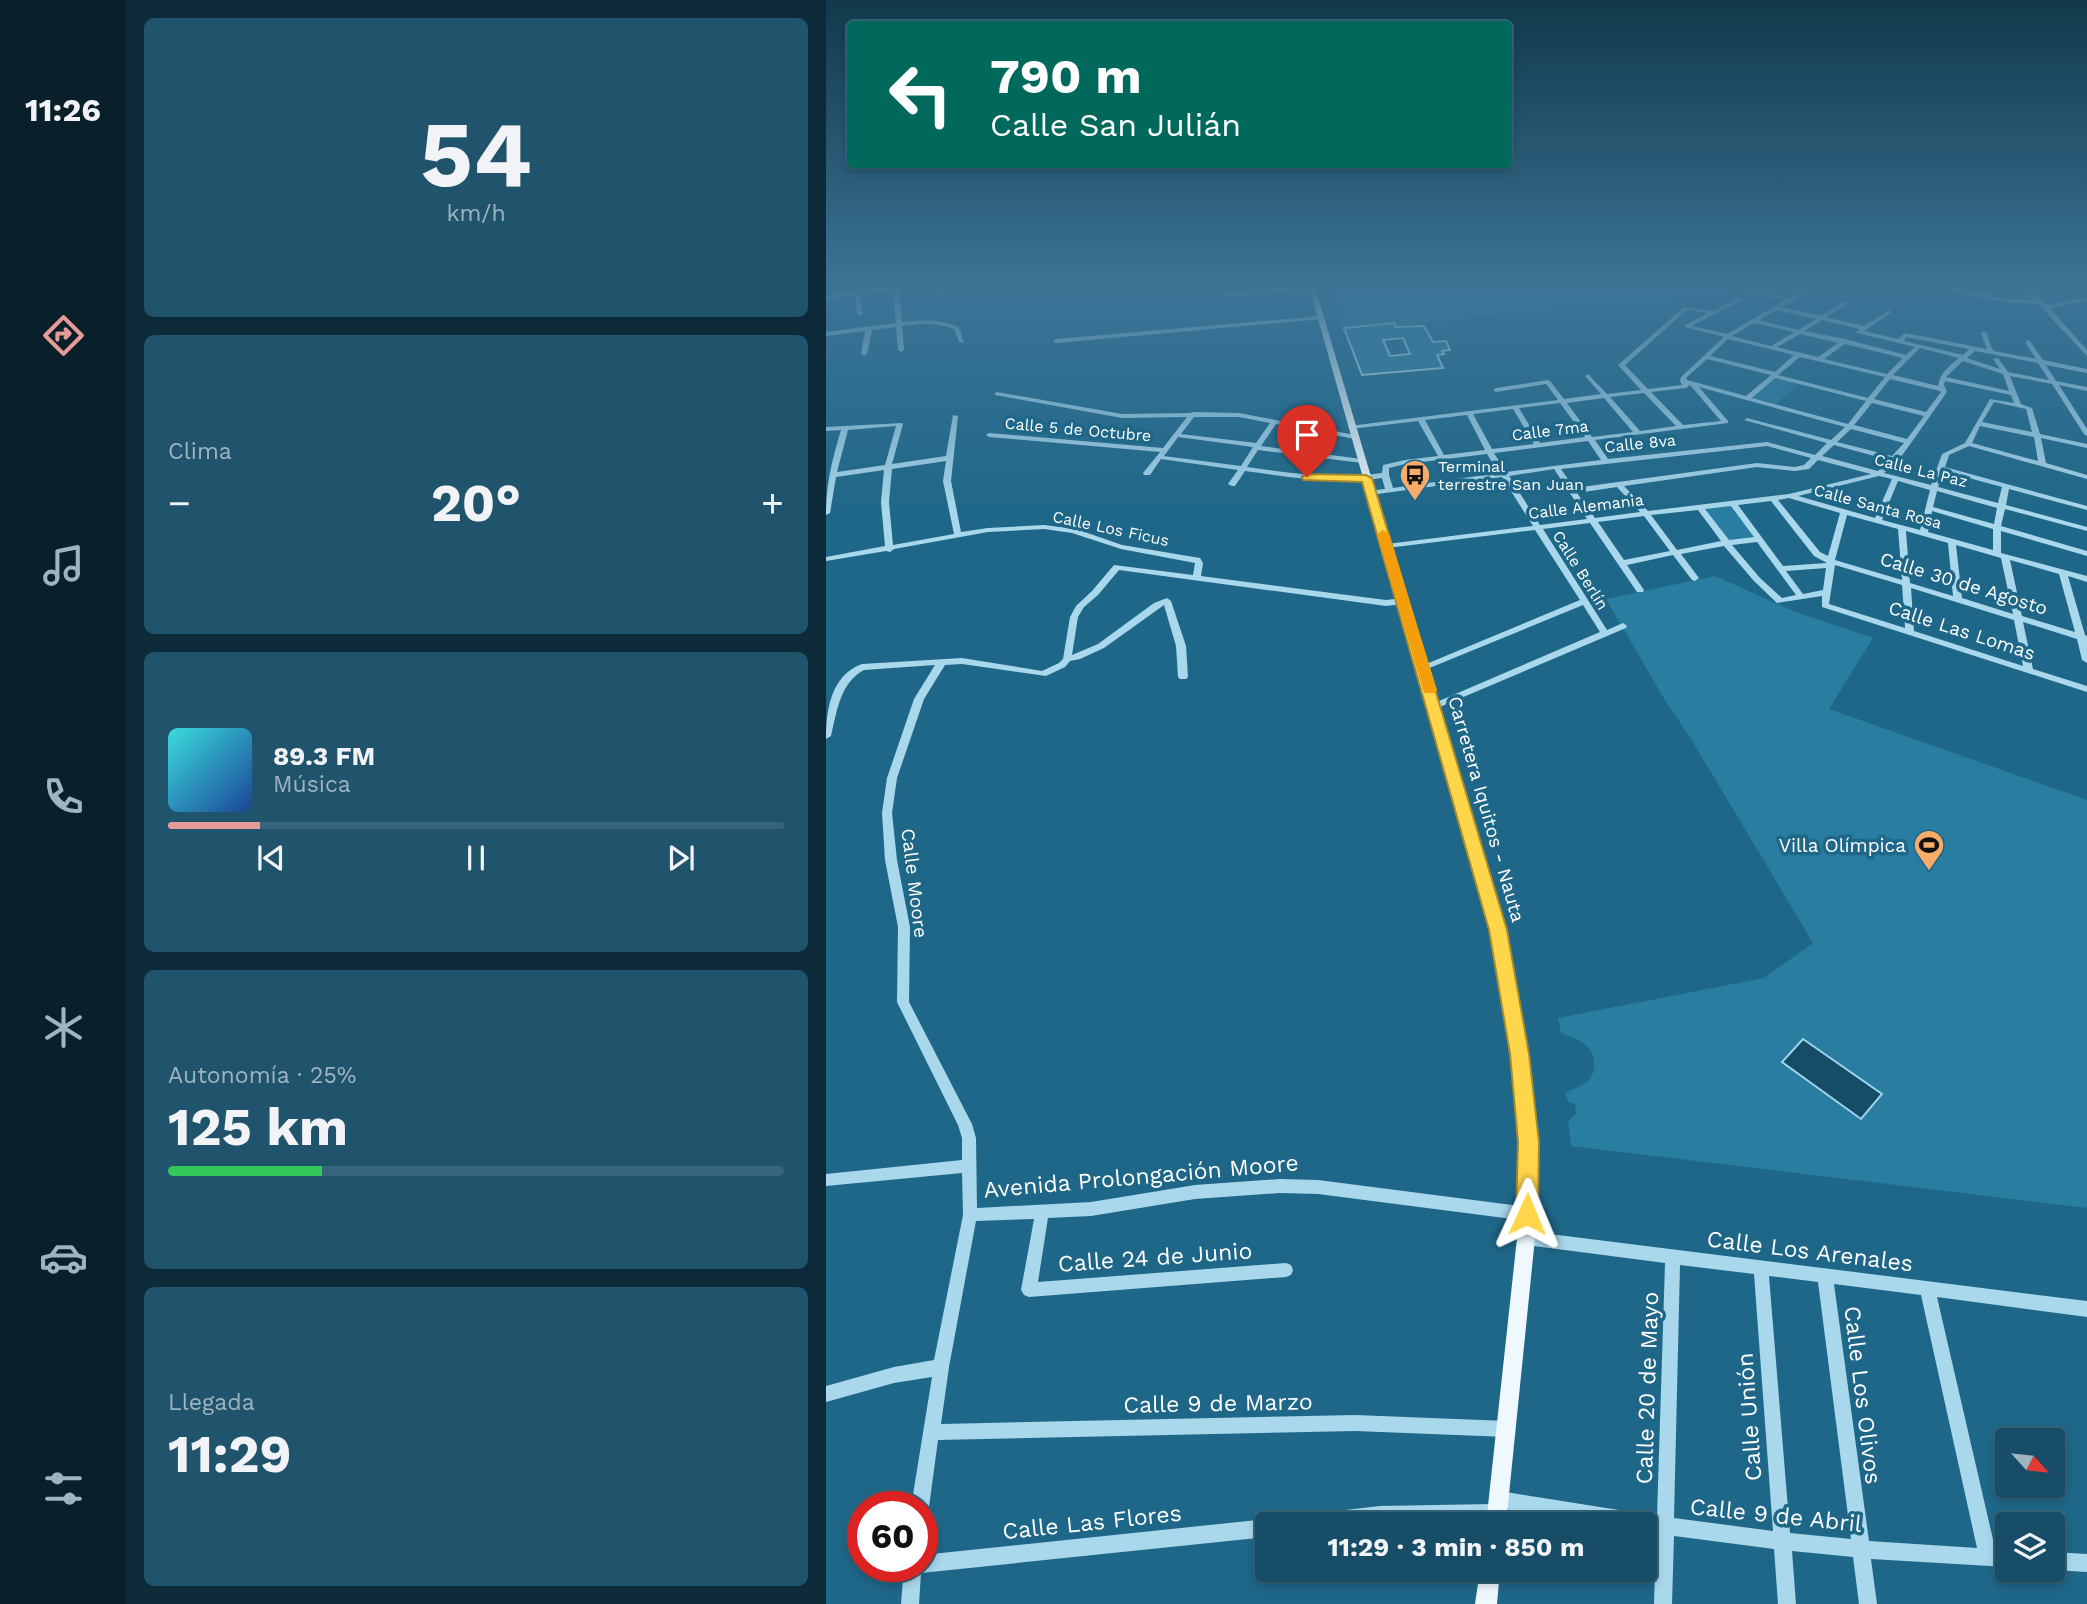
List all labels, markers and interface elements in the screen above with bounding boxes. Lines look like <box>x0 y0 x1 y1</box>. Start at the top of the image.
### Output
text: 790 m <box>990 47 1142 105</box>
icon: left <box>875 49 966 140</box>
text: 11:26 <box>25 91 101 129</box>
text: 54 <box>420 101 532 208</box>
text: Calle San Julián <box>990 106 1241 144</box>
text: km/h <box>446 200 506 227</box>
icon: directions <box>39 311 88 360</box>
pin <box>1277 405 1337 477</box>
street label: Calle 5 de Octubre <box>1004 414 1152 445</box>
icon: arrive <box>1288 416 1326 454</box>
street label: Calle 7ma <box>1511 416 1590 445</box>
street label: Calle 8va <box>1603 430 1677 457</box>
text: Clima <box>168 438 232 465</box>
street label: Calle La Paz <box>1872 450 1970 491</box>
place label: Terminal terrestre San Juan <box>1438 457 1584 494</box>
bus stop icon: Terminal terrestre San Juan <box>1398 458 1432 502</box>
text: 20° <box>431 473 521 534</box>
street label: Calle Santa Rosa <box>1812 480 1944 533</box>
text: − <box>168 481 191 525</box>
text: + <box>761 481 784 525</box>
street label: Calle Alemania <box>1527 490 1645 523</box>
street label: Calle Los Ficus <box>1051 507 1171 550</box>
street label: Calle Berlín <box>1549 527 1612 613</box>
icon: music <box>39 541 88 590</box>
street label: Calle 30 de Agosto <box>1877 547 2051 620</box>
street label: Calle Las Lomas <box>1886 596 2038 665</box>
street label: Carretera Iquitos - Nauta <box>1443 693 1530 925</box>
text: 89.3 FM <box>273 741 375 771</box>
text: Música <box>273 771 351 798</box>
icon: phone <box>39 772 88 821</box>
street label: Calle Moore <box>896 827 933 939</box>
sports icon: Villa Olímpica <box>1912 828 1946 872</box>
place label: Villa Olímpica <box>1779 834 1906 857</box>
icon: previous <box>252 839 290 877</box>
icon: pause <box>457 839 495 877</box>
icon: next <box>662 839 700 877</box>
icon: climate <box>39 1003 88 1052</box>
text: Autonomía · 25% <box>168 1062 357 1089</box>
text: 125 km <box>168 1097 348 1158</box>
street label: Avenida Prolongación Moore <box>982 1149 1300 1204</box>
position arrow <box>1490 1177 1564 1251</box>
street label: Calle Los Arenales <box>1705 1225 1915 1278</box>
icon: car <box>39 1233 88 1282</box>
street label: Calle 24 de Junio <box>1057 1237 1253 1278</box>
street label: Calle 20 de Mayo <box>1631 1291 1664 1485</box>
street label: Calle Los Olivos <box>1838 1304 1887 1486</box>
street label: Calle Unión <box>1732 1352 1767 1482</box>
street label: Calle 9 de Marzo <box>1123 1388 1313 1419</box>
text: Llegada <box>168 1389 255 1416</box>
text: 11:29 <box>168 1424 292 1485</box>
north arrow <box>1995 1428 2065 1498</box>
map controls <box>1995 1428 2065 1582</box>
icon: filters <box>39 1464 88 1513</box>
speed limit sign: 60 <box>847 1491 938 1582</box>
street label: Calle 9 de Abril <box>1689 1493 1863 1538</box>
street label: Calle Las Flores <box>1001 1500 1183 1545</box>
button: layers <box>1995 1512 2065 1582</box>
text: 11:29 · 3 min · 850 m <box>1328 1532 1584 1562</box>

